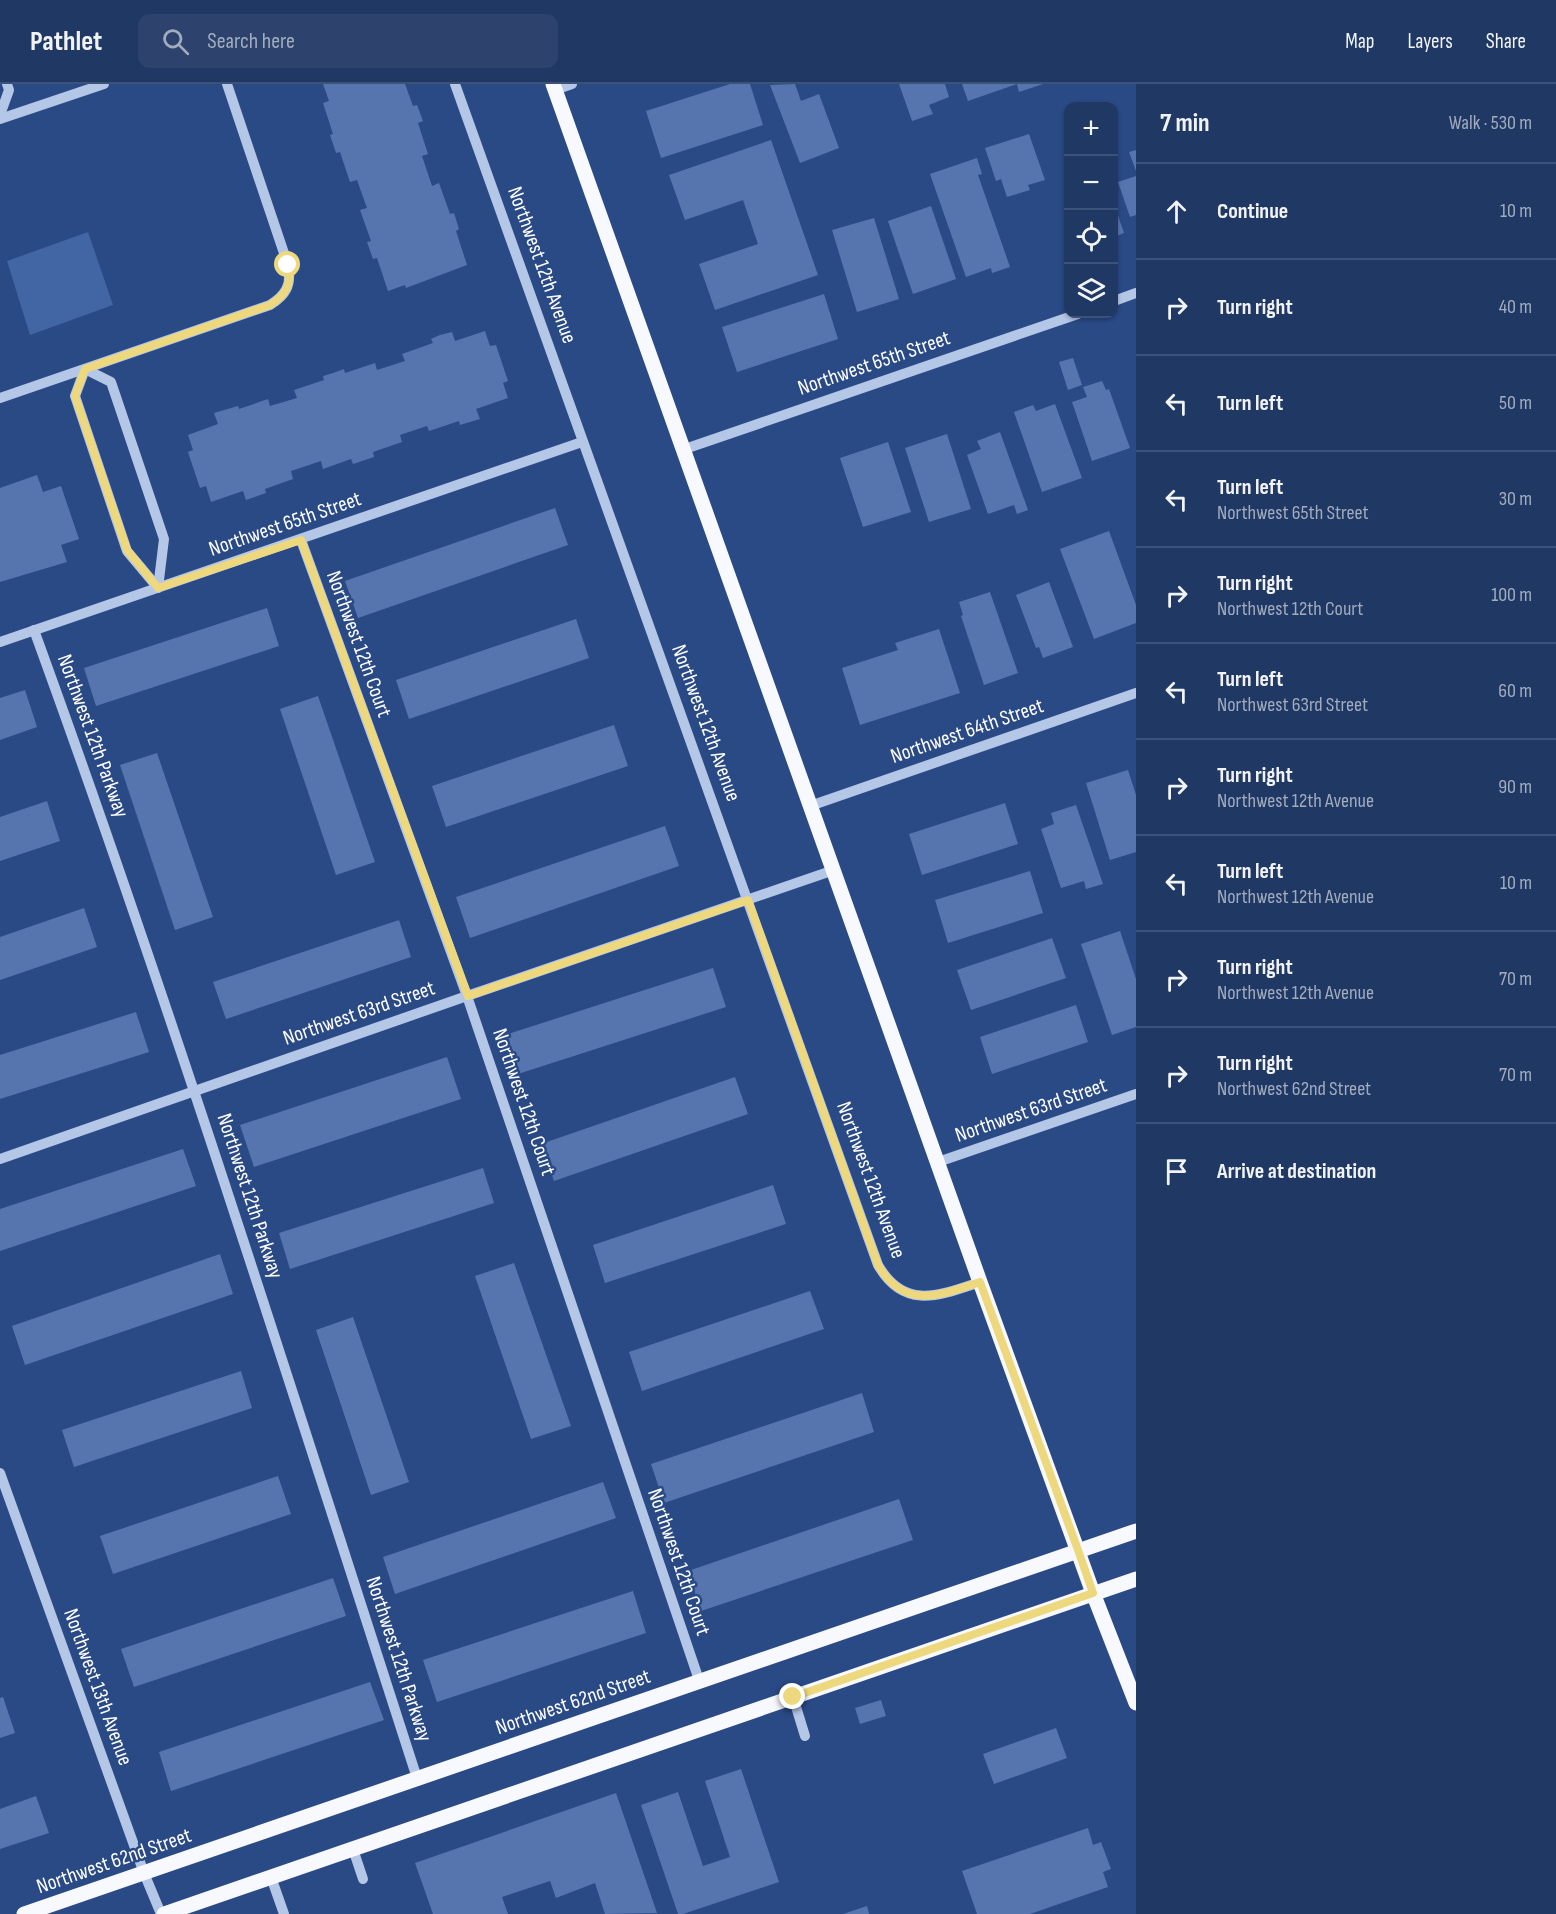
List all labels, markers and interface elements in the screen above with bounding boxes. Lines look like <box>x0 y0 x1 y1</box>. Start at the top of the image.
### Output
search box <box>138 14 558 68</box>
text: Pathlet <box>30 25 102 58</box>
icon: search <box>159 25 192 58</box>
text: Search here <box>207 28 295 55</box>
text: Map <box>1345 29 1374 54</box>
text: Layers <box>1407 29 1453 54</box>
text: Share <box>1486 29 1526 54</box>
map controls <box>1064 102 1118 318</box>
button: + <box>1064 102 1118 156</box>
text: 7 min <box>1160 108 1209 139</box>
text: Walk · 530 m <box>1449 111 1532 135</box>
button: − <box>1064 156 1118 210</box>
street label: Northwest 12th Avenue <box>502 183 582 347</box>
icon: ahead <box>1160 195 1193 228</box>
text: Continue <box>1217 198 1288 225</box>
text: 10 m <box>1500 199 1532 223</box>
button: locate <box>1064 210 1118 264</box>
route start <box>274 251 300 277</box>
button: layers <box>1064 264 1118 318</box>
icon: right <box>1160 291 1193 324</box>
text: Turn right <box>1217 294 1293 321</box>
text: 40 m <box>1499 295 1532 319</box>
street label: Northwest 65th Street <box>795 325 953 401</box>
icon: left <box>1160 387 1193 420</box>
text: Turn left <box>1217 390 1283 417</box>
text: 50 m <box>1499 391 1532 415</box>
text: Turn left <box>1217 474 1283 501</box>
icon: left <box>1160 483 1193 516</box>
street label: Northwest 65th Street <box>206 486 364 562</box>
text: 30 m <box>1499 487 1532 511</box>
text: Northwest 65th Street <box>1217 501 1369 525</box>
street label: Northwest 12th Court <box>321 568 397 720</box>
text: Turn right <box>1217 570 1293 597</box>
icon: right <box>1160 579 1193 612</box>
text: 100 m <box>1491 583 1532 607</box>
text: Northwest 12th Court <box>1217 597 1363 621</box>
street label: Northwest 12th Avenue <box>666 641 746 805</box>
street label: Northwest 12th Parkway <box>52 651 134 821</box>
text: Turn left <box>1217 666 1283 693</box>
icon: left <box>1160 675 1193 708</box>
text: 60 m <box>1498 679 1532 703</box>
street label: Northwest 64th Street <box>887 693 1047 769</box>
text: Northwest 63rd Street <box>1217 693 1368 717</box>
text: Turn right <box>1217 762 1293 789</box>
icon: right <box>1160 771 1193 804</box>
text: 90 m <box>1498 775 1532 799</box>
text: Northwest 12th Avenue <box>1217 789 1374 813</box>
text: Turn left <box>1217 858 1283 885</box>
icon: left <box>1160 867 1193 900</box>
text: 10 m <box>1500 871 1532 895</box>
text: Northwest 12th Avenue <box>1217 885 1374 909</box>
text: Turn right <box>1217 954 1293 981</box>
icon: right <box>1160 963 1193 996</box>
text: 70 m <box>1499 967 1532 991</box>
street label: Northwest 63rd Street <box>280 975 438 1051</box>
text: Northwest 12th Avenue <box>1217 981 1374 1005</box>
street label: Northwest 12th Court <box>487 1025 561 1179</box>
text: Turn right <box>1217 1050 1293 1077</box>
icon: right <box>1160 1059 1193 1092</box>
text: 70 m <box>1499 1063 1532 1087</box>
street label: Northwest 63rd Street <box>952 1072 1110 1148</box>
text: Northwest 62nd Street <box>1217 1077 1371 1101</box>
street label: Northwest 12th Avenue <box>831 1098 911 1262</box>
street label: Northwest 12th Parkway <box>212 1110 288 1282</box>
icon: arrive <box>1160 1155 1193 1188</box>
text: Arrive at destination <box>1217 1158 1376 1185</box>
street label: Northwest 12th Court <box>642 1485 716 1639</box>
street label: Northwest 12th Parkway <box>361 1573 437 1745</box>
street label: Northwest 13th Avenue <box>58 1605 138 1769</box>
street label: Northwest 62nd Street <box>492 1664 654 1740</box>
route end <box>779 1683 805 1709</box>
street label: Northwest 62nd Street <box>33 1823 195 1899</box>

